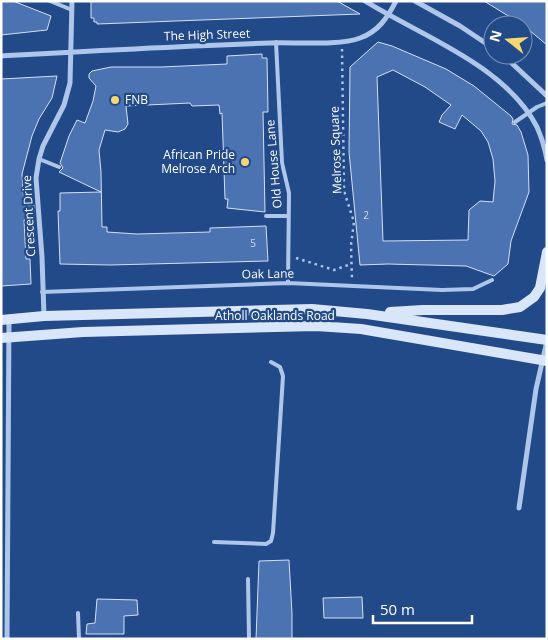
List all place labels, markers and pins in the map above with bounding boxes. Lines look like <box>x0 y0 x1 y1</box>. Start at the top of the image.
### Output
place label: FNB <box>125 91 148 108</box>
marker: FNB <box>109 94 121 106</box>
place label: African Pride Melrose Arch <box>161 146 235 177</box>
marker: African Pride Melrose Arch <box>239 156 251 168</box>

